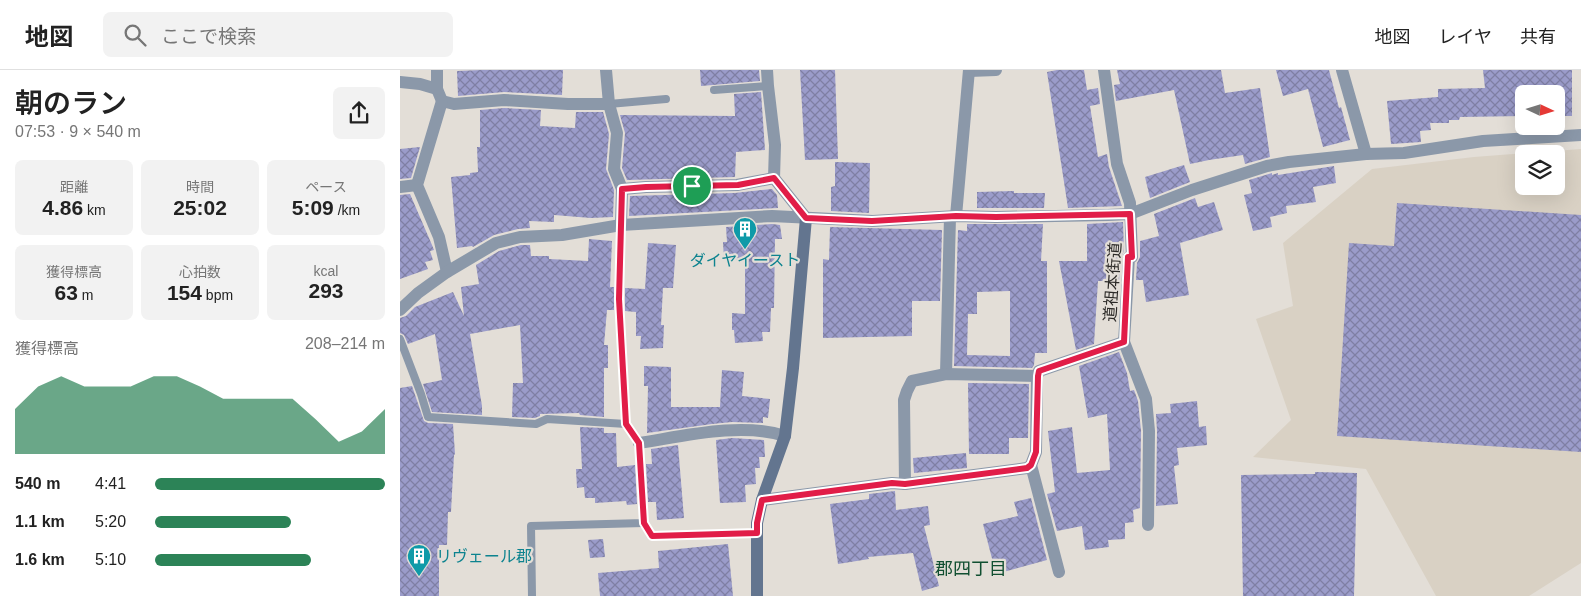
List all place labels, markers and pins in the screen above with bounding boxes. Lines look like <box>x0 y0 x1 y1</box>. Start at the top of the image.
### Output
pin <box>671 165 713 207</box>
building icon: ダイヤイースト <box>732 216 758 250</box>
place label: ダイヤイースト <box>690 252 800 269</box>
building icon: リヴェール郡 <box>406 543 432 577</box>
place label: リヴェール郡 <box>436 548 532 565</box>

